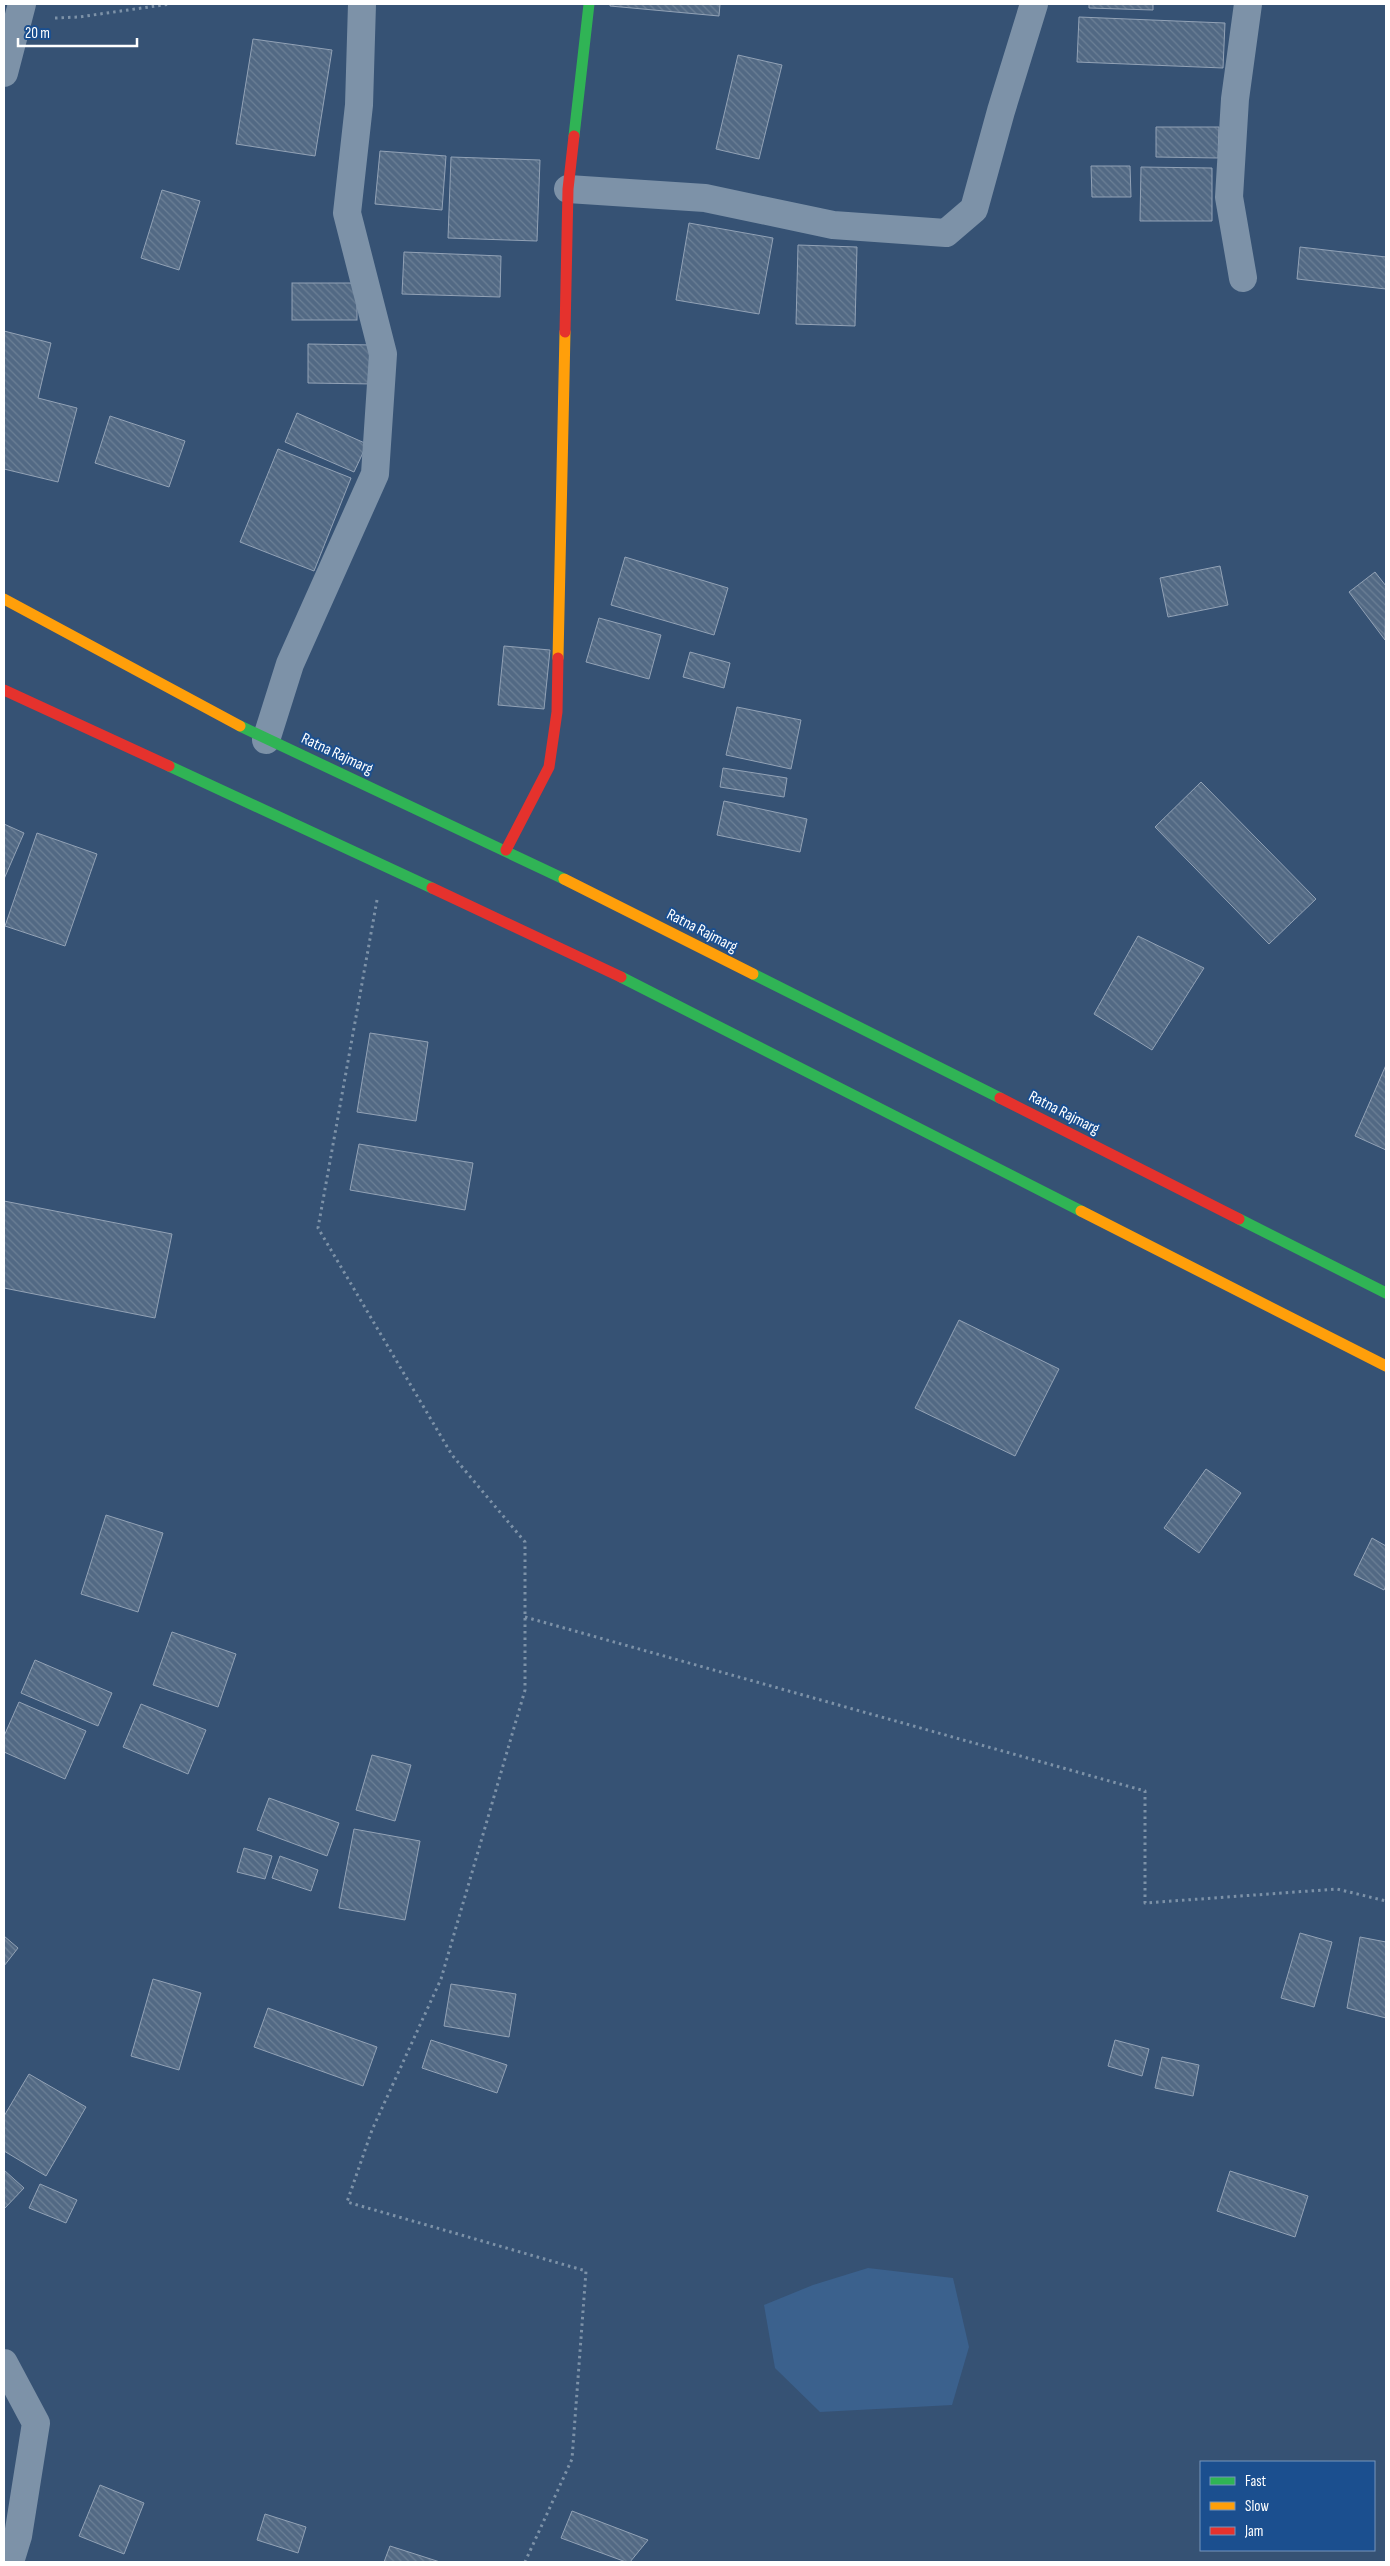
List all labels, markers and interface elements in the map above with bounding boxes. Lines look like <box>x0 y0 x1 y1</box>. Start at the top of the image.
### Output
scale bar <box>18 15 136 47</box>
text: 20 m <box>25 24 50 43</box>
street label: Ratna Rajmarg <box>298 729 376 779</box>
street label: Ratna Rajmarg <box>663 905 741 957</box>
street label: Ratna Rajmarg <box>1025 1087 1103 1139</box>
legend <box>1200 2461 1375 2551</box>
text: Fast <box>1245 2472 1267 2491</box>
text: Slow <box>1245 2497 1269 2516</box>
text: Jam <box>1244 2522 1263 2541</box>

